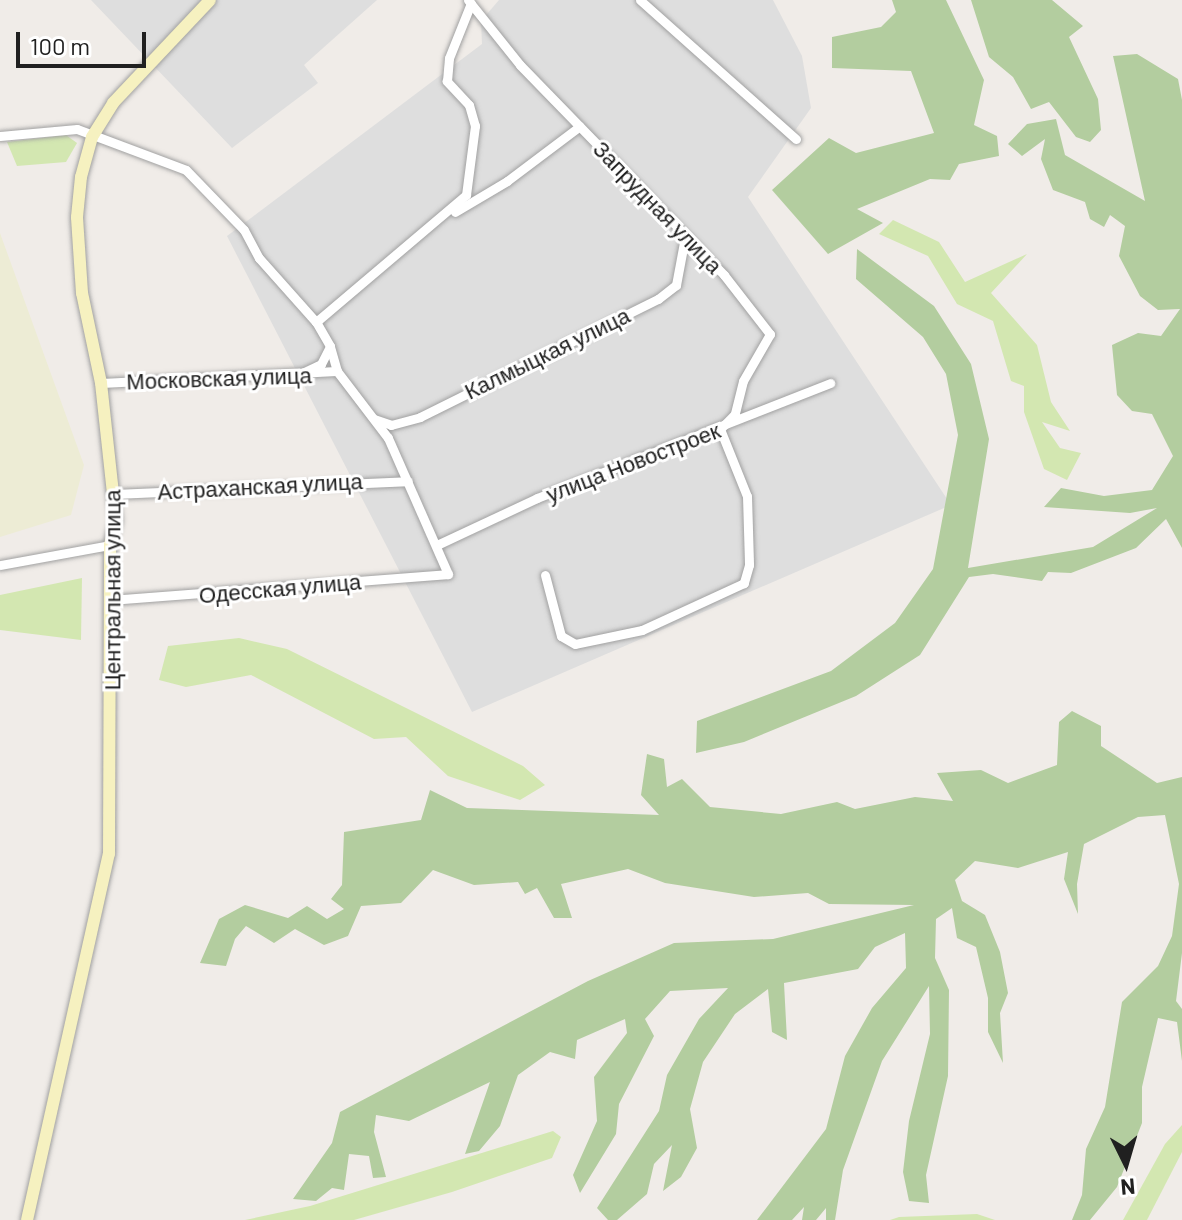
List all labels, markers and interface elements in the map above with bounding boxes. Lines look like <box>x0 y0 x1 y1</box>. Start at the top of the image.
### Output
scale bar <box>20 16 150 66</box>
text: 100 m <box>30 31 90 60</box>
street label: Запрудная улица <box>588 135 728 279</box>
street label: Калмыцкая улица <box>460 302 634 404</box>
street label: Московская улица <box>126 362 312 394</box>
street label: улица Новостроек <box>542 417 724 507</box>
street label: Астраханская улица <box>157 467 363 505</box>
street label: Центральная улица <box>99 490 125 690</box>
street label: Одесская улица <box>198 568 362 608</box>
north arrow <box>1086 1124 1166 1204</box>
text: N <box>1120 1174 1137 1201</box>

